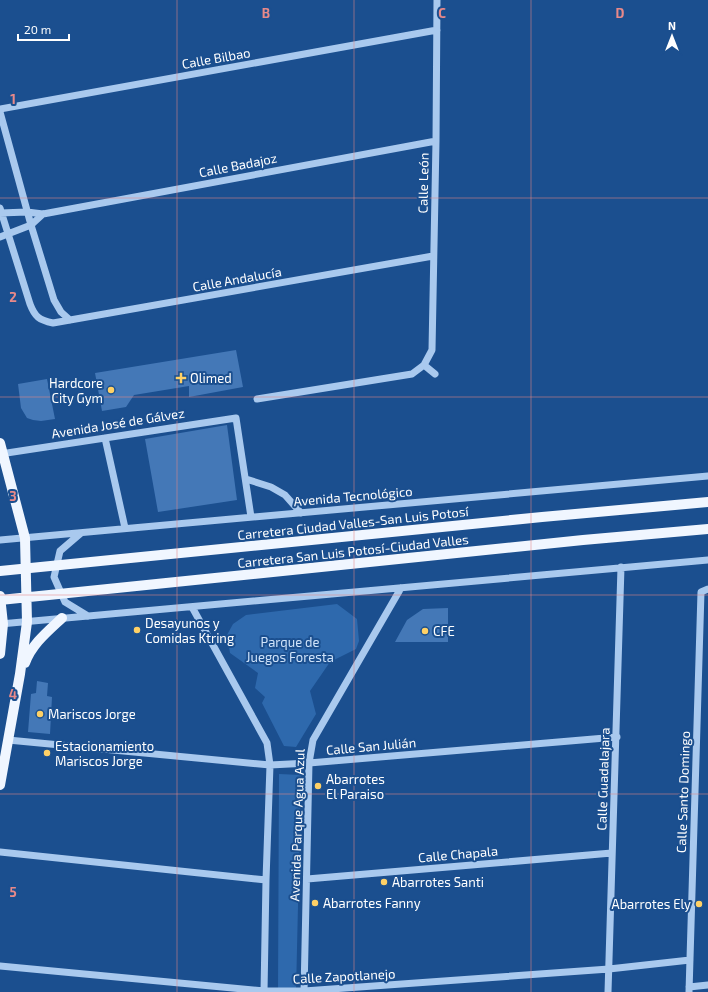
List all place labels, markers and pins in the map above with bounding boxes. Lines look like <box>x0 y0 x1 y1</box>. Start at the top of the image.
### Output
place label: Olimed <box>190 370 232 386</box>
marker: Olimed <box>175 372 187 384</box>
place label: Hardcore City Gym <box>49 375 103 406</box>
marker: Hardcore City Gym <box>106 385 116 395</box>
place label: Desayunos y Comidas Ktring <box>145 615 234 646</box>
place label: CFE <box>433 623 455 639</box>
marker: Desayunos y Comidas Ktring <box>132 625 142 635</box>
marker: CFE <box>420 626 430 636</box>
place label: Mariscos Jorge <box>48 706 136 722</box>
marker: Mariscos Jorge <box>35 709 45 719</box>
place label: Estacionamiento Mariscos Jorge <box>55 738 154 769</box>
marker: Estacionamiento Mariscos Jorge <box>42 748 52 758</box>
place label: Abarrotes El Paraiso <box>326 771 385 802</box>
marker: Abarrotes El Paraiso <box>313 781 323 791</box>
place label: Abarrotes Santi <box>392 874 484 890</box>
marker: Abarrotes Santi <box>379 877 389 887</box>
place label: Abarrotes Fanny <box>323 895 421 911</box>
place label: Abarrotes Ely <box>612 896 691 912</box>
marker: Abarrotes Fanny <box>310 898 320 908</box>
marker: Abarrotes Ely <box>694 899 704 909</box>

